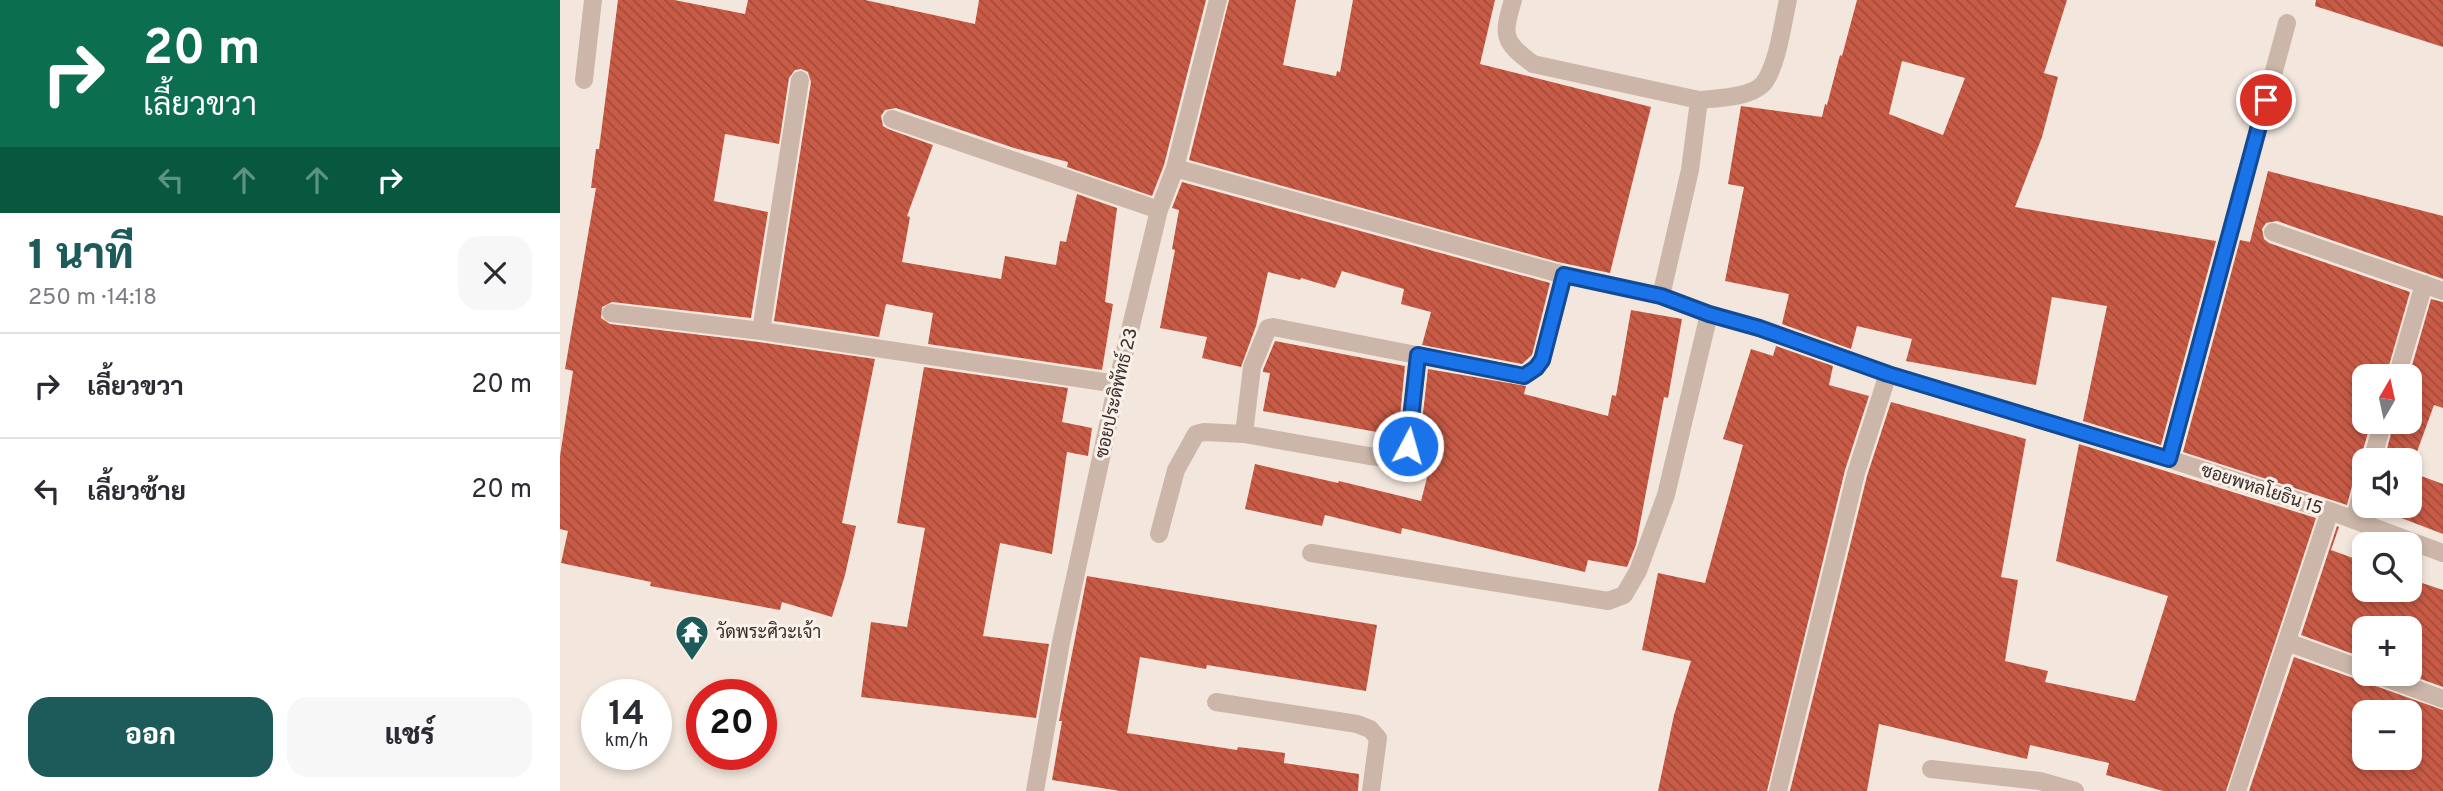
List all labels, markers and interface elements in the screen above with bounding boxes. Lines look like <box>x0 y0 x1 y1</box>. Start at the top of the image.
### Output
text: 20 m <box>143 20 260 82</box>
icon: right <box>28 28 119 119</box>
pin <box>2236 70 2296 130</box>
icon: arrive <box>2247 81 2285 119</box>
text: เลี้ยวขวา <box>143 87 257 127</box>
icon: left <box>152 161 190 199</box>
icon: ahead <box>225 161 263 199</box>
icon: ahead <box>298 161 336 199</box>
icon: right <box>371 161 409 199</box>
text: 1 นาที <box>28 231 134 284</box>
button: close <box>458 236 532 310</box>
text: 250 m · 14:18 <box>28 284 157 313</box>
street label: ซอยประดิพัทธ์ 23 <box>1088 325 1144 461</box>
north arrow <box>2352 364 2422 434</box>
map controls <box>2352 364 2422 770</box>
icon: right <box>28 367 66 405</box>
text: 20 m <box>471 369 532 402</box>
text: เลี้ยวขวา <box>87 372 184 405</box>
position arrow <box>1371 409 1445 483</box>
button: sound <box>2352 448 2422 518</box>
street label: ซอยพหลโยธิน 15 <box>2197 457 2327 521</box>
icon: left <box>28 472 66 510</box>
text: 20 m <box>471 474 532 507</box>
text: เลี้ยวซ้าย <box>87 477 186 510</box>
button: search <box>2352 532 2422 602</box>
temple icon: วัดพระศิวะเจ้า <box>673 613 711 662</box>
button: + <box>2352 616 2422 686</box>
place label: วัดพระศิวะเจ้า <box>716 620 821 645</box>
speed limit sign: 20 <box>686 679 777 770</box>
text: 14 <box>608 693 645 737</box>
button: ออก <box>28 697 273 777</box>
button: แชร์ <box>287 697 532 777</box>
button: − <box>2352 700 2422 770</box>
text: km/h <box>605 730 648 753</box>

